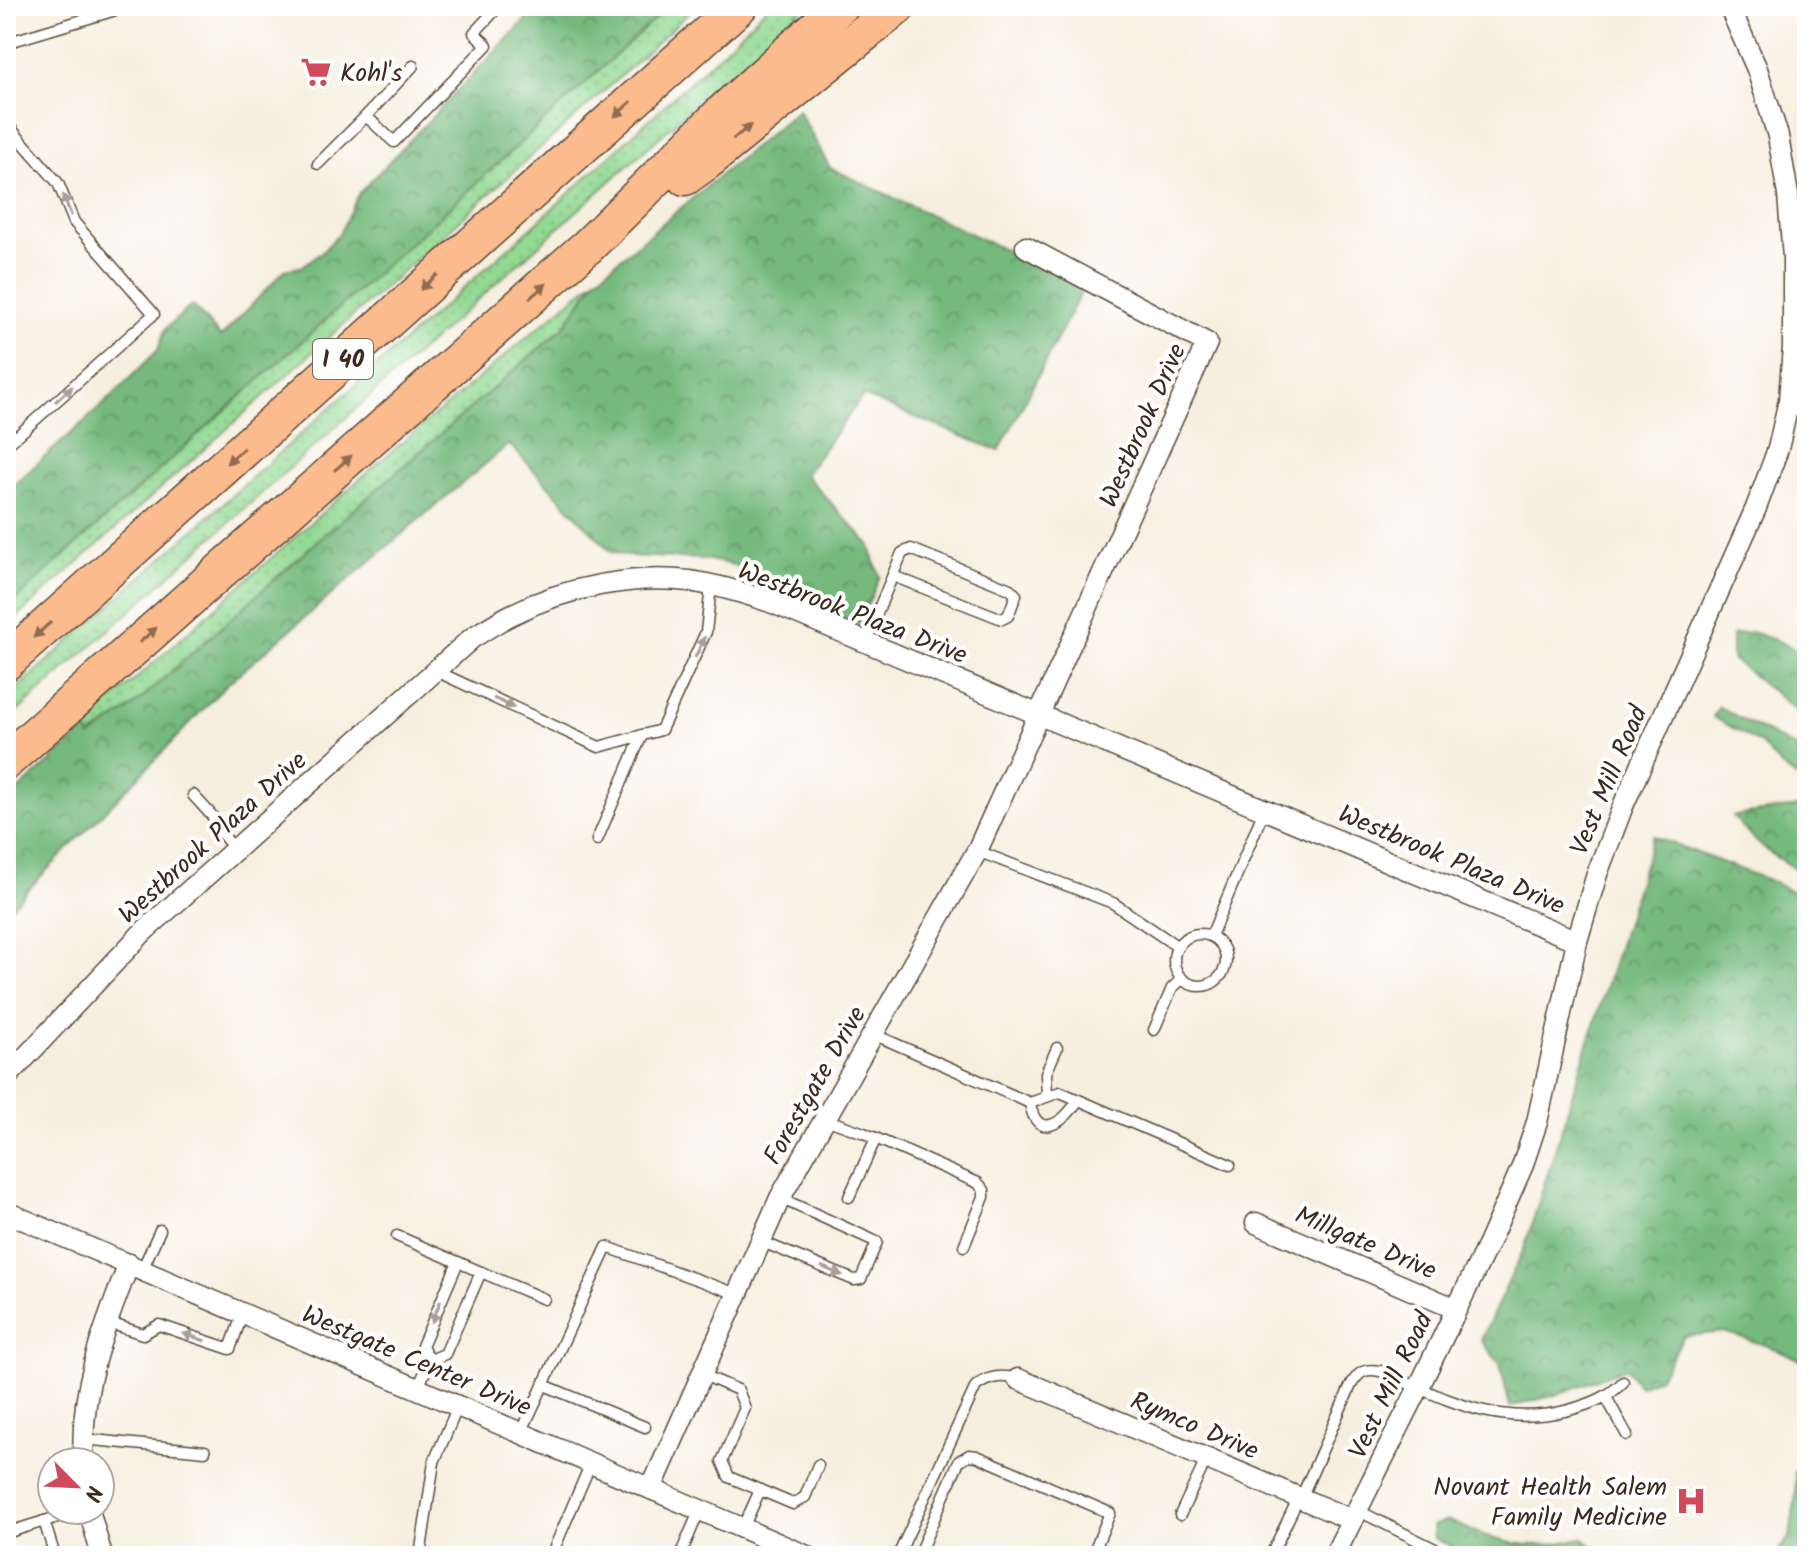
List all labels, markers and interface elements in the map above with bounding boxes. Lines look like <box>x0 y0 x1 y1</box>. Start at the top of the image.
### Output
place label: Kohl's <box>340 53 402 95</box>
supermarket icon: Kohl's <box>299 55 333 89</box>
one-way arrow <box>613 100 633 117</box>
one-way arrow <box>732 125 752 141</box>
one-way arrow <box>61 193 74 217</box>
one-way arrow <box>419 273 438 291</box>
one-way arrow <box>528 282 547 300</box>
street label: Westbrook Drive <box>1089 337 1199 515</box>
road number: I 40 <box>313 339 373 379</box>
one-way arrow <box>55 385 74 403</box>
one-way arrow <box>226 447 246 464</box>
one-way arrow <box>333 455 353 472</box>
street label: Westbrook Plaza Drive <box>732 551 973 677</box>
one-way arrow <box>32 620 51 638</box>
one-way arrow <box>138 627 158 644</box>
one-way arrow <box>693 635 707 659</box>
one-way arrow <box>493 696 516 710</box>
street label: Vest Mill Road <box>1559 698 1661 862</box>
street label: Westbrook Plaza Drive <box>109 742 318 935</box>
street label: Westbrook Plaza Drive <box>1331 794 1571 928</box>
street label: Forestgate Drive <box>753 998 879 1173</box>
street label: Millgate Drive <box>1288 1195 1443 1293</box>
one-way arrow <box>820 1264 844 1277</box>
street label: Westgate Center Drive <box>295 1294 538 1429</box>
one-way arrow <box>430 1300 443 1323</box>
street label: Vest Mill Road <box>1338 1304 1446 1467</box>
one-way arrow <box>182 1330 206 1343</box>
street label: Rymco Drive <box>1123 1381 1265 1473</box>
north arrow <box>36 1446 116 1526</box>
place label: Novant Health Salem Family Medicine <box>1433 1467 1667 1539</box>
text: N <box>73 1480 111 1507</box>
hospital icon: Novant Health Salem Family Medicine <box>1674 1484 1708 1518</box>

